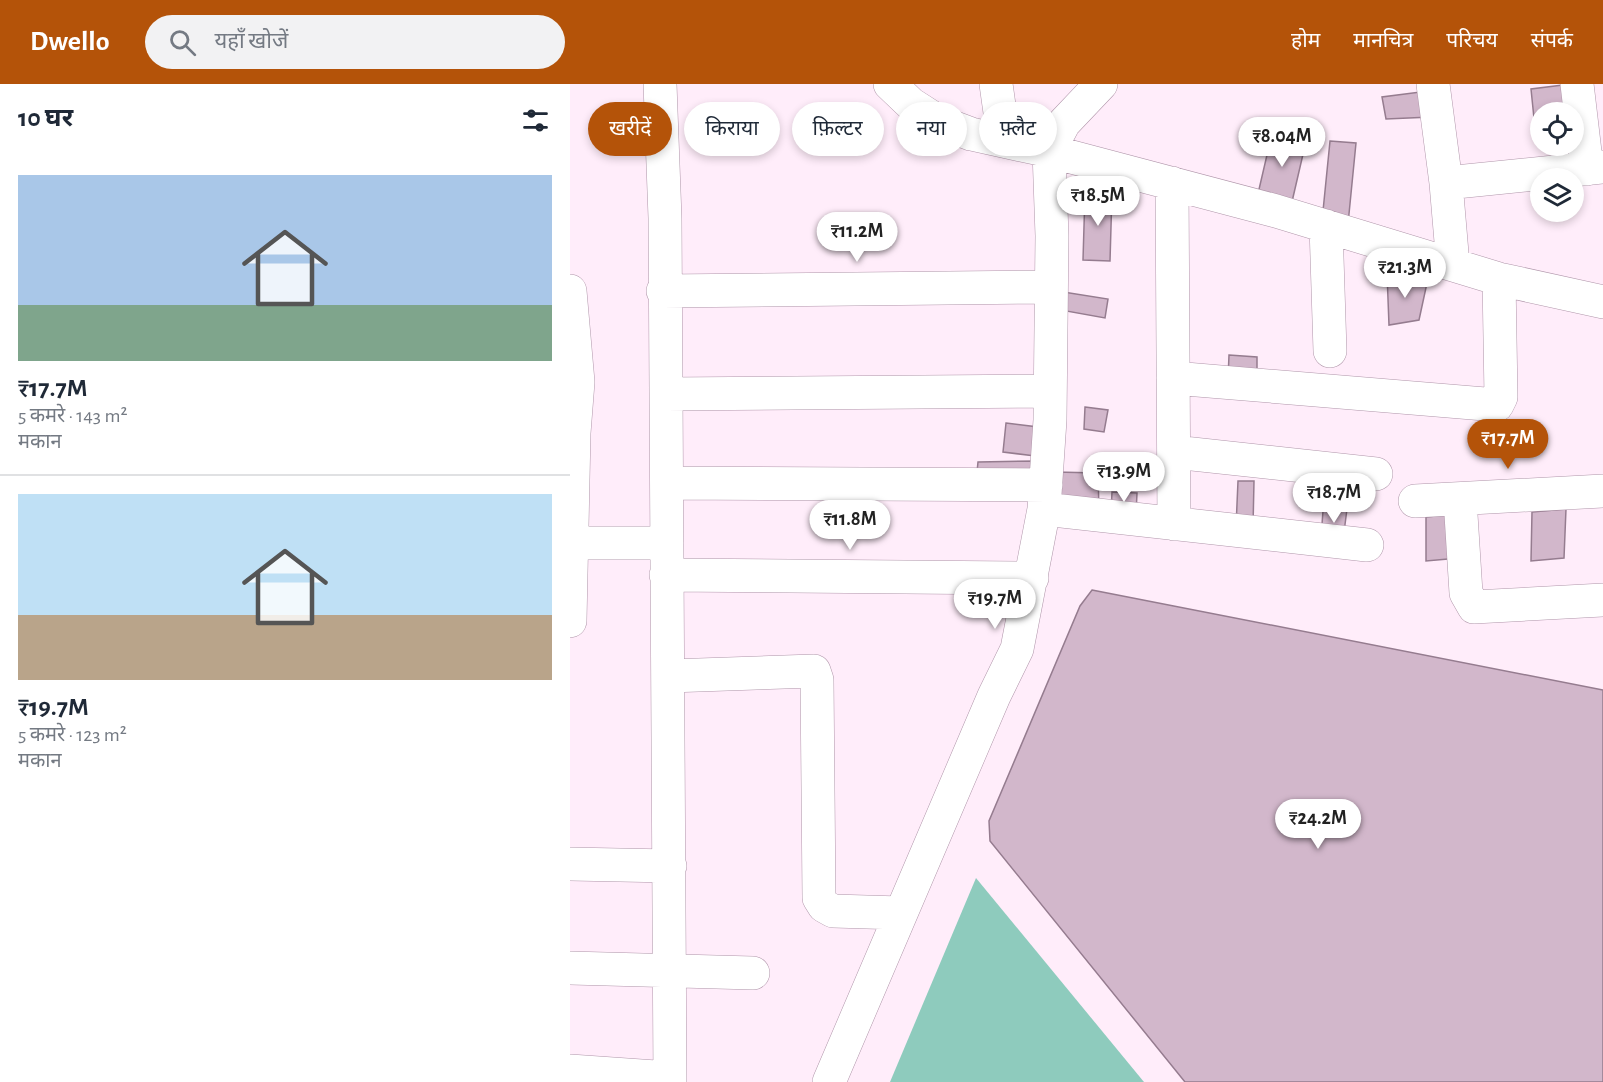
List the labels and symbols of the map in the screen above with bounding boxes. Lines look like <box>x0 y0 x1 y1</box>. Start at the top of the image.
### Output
pin: ₹8.04M <box>1233 117 1331 168</box>
pin: ₹18.5M <box>1049 176 1147 227</box>
pin: ₹11.2M <box>808 212 906 263</box>
pin: ₹21.3M <box>1356 248 1454 299</box>
pin: ₹17.7M <box>1459 419 1557 470</box>
pin: ₹13.9M <box>1075 452 1173 503</box>
pin: ₹18.7M <box>1285 473 1383 524</box>
pin: ₹11.8M <box>801 500 899 551</box>
pin: ₹19.7M <box>946 579 1044 630</box>
pin: ₹24.2M <box>1269 799 1367 850</box>

